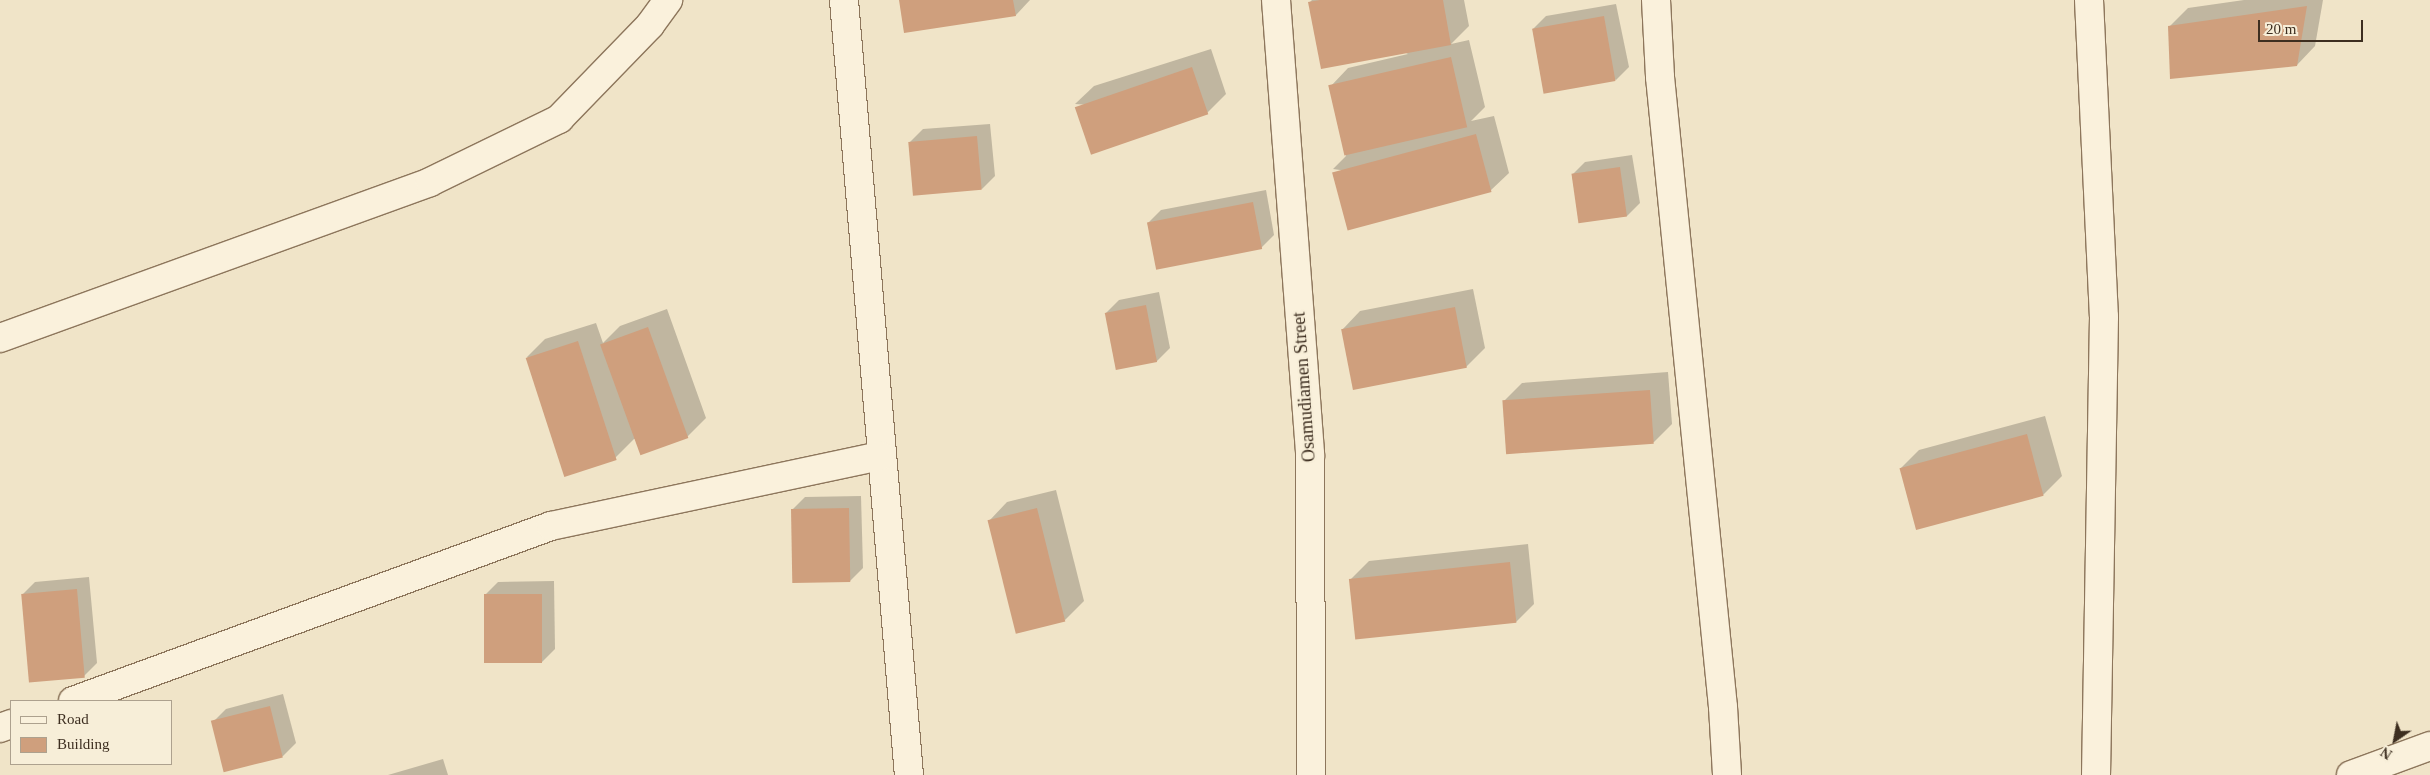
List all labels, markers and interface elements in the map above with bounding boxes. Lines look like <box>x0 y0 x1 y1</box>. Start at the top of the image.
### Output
scale bar <box>2260 10 2365 42</box>
text: 20 m <box>2266 21 2296 37</box>
street label: Osamudiamen Street <box>1288 311 1320 463</box>
legend <box>10 700 172 765</box>
text: Road <box>57 711 89 727</box>
north arrow <box>2370 715 2420 765</box>
text: Building <box>57 736 110 752</box>
text: N <box>2378 744 2395 762</box>

